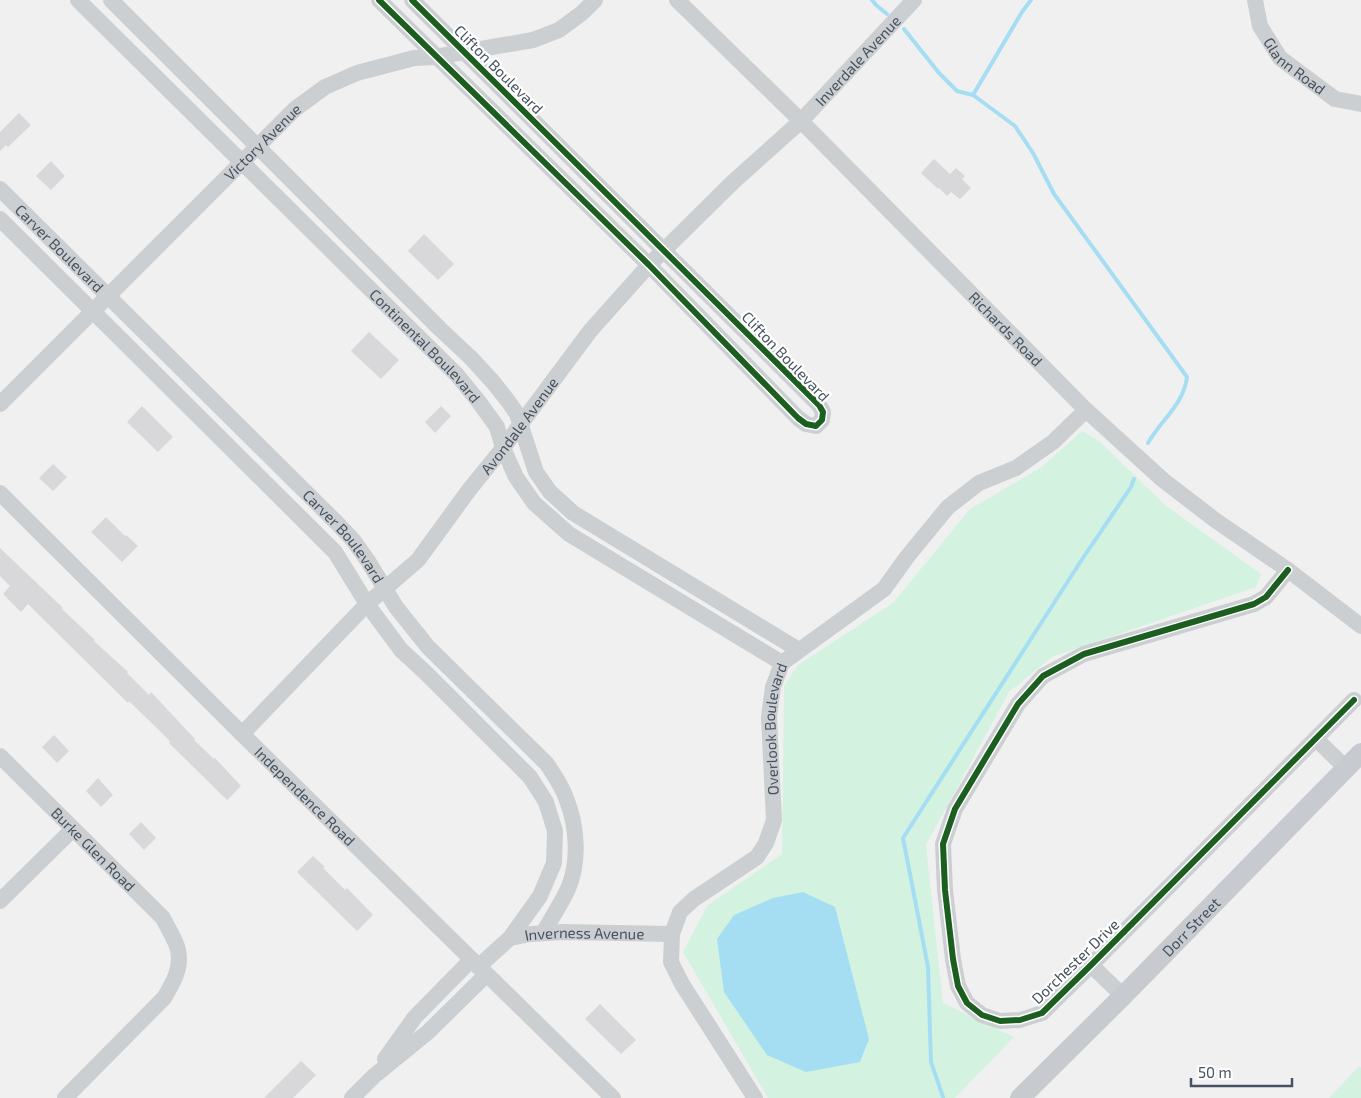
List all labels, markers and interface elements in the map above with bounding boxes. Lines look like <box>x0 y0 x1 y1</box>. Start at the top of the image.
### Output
street label: Inverdale Avenue <box>811 11 904 109</box>
street label: Clifton Boulevard <box>451 21 547 117</box>
street label: Glann Road <box>1260 34 1329 98</box>
street label: Victory Avenue <box>220 99 304 184</box>
street label: Carver Boulevard <box>12 200 108 296</box>
street label: Continental Boulevard <box>366 285 485 406</box>
street label: Richards Road <box>965 288 1046 370</box>
street label: Clifton Boulevard <box>738 307 834 405</box>
street label: Avondale Avenue <box>477 374 562 478</box>
street label: Carver Boulevard <box>299 486 388 586</box>
street label: Overlook Boulevard <box>760 660 790 796</box>
street label: Independence Road <box>251 743 359 849</box>
street label: Burke Glen Road <box>48 803 139 895</box>
street label: Dorr Street <box>1158 893 1224 960</box>
street label: Dorchester Drive <box>1028 915 1122 1007</box>
street label: Inverness Avenue <box>523 923 644 944</box>
scale bar <box>1191 1056 1292 1088</box>
text: 50 m <box>1198 1063 1232 1081</box>

